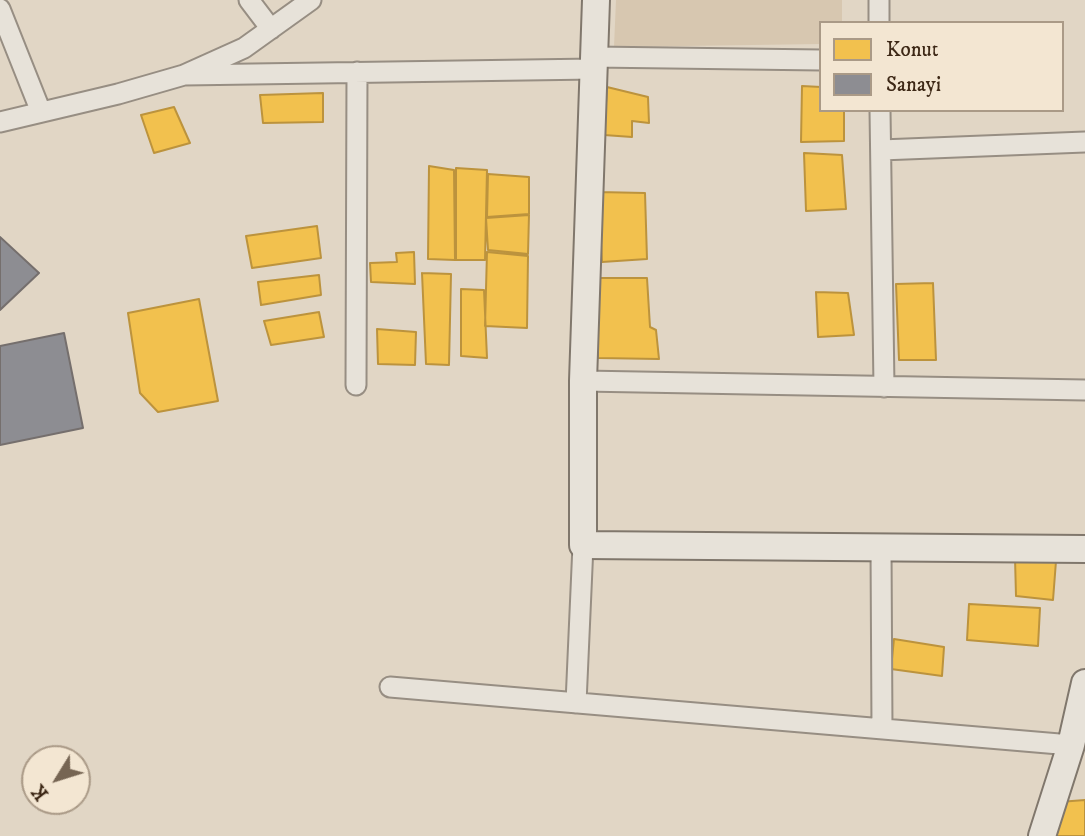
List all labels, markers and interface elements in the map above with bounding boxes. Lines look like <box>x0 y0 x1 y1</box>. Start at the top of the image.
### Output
legend <box>819 21 1064 112</box>
text: Konut <box>886 37 939 63</box>
text: Sanayi <box>886 72 941 98</box>
north arrow <box>21 745 91 815</box>
text: K <box>27 780 54 804</box>

